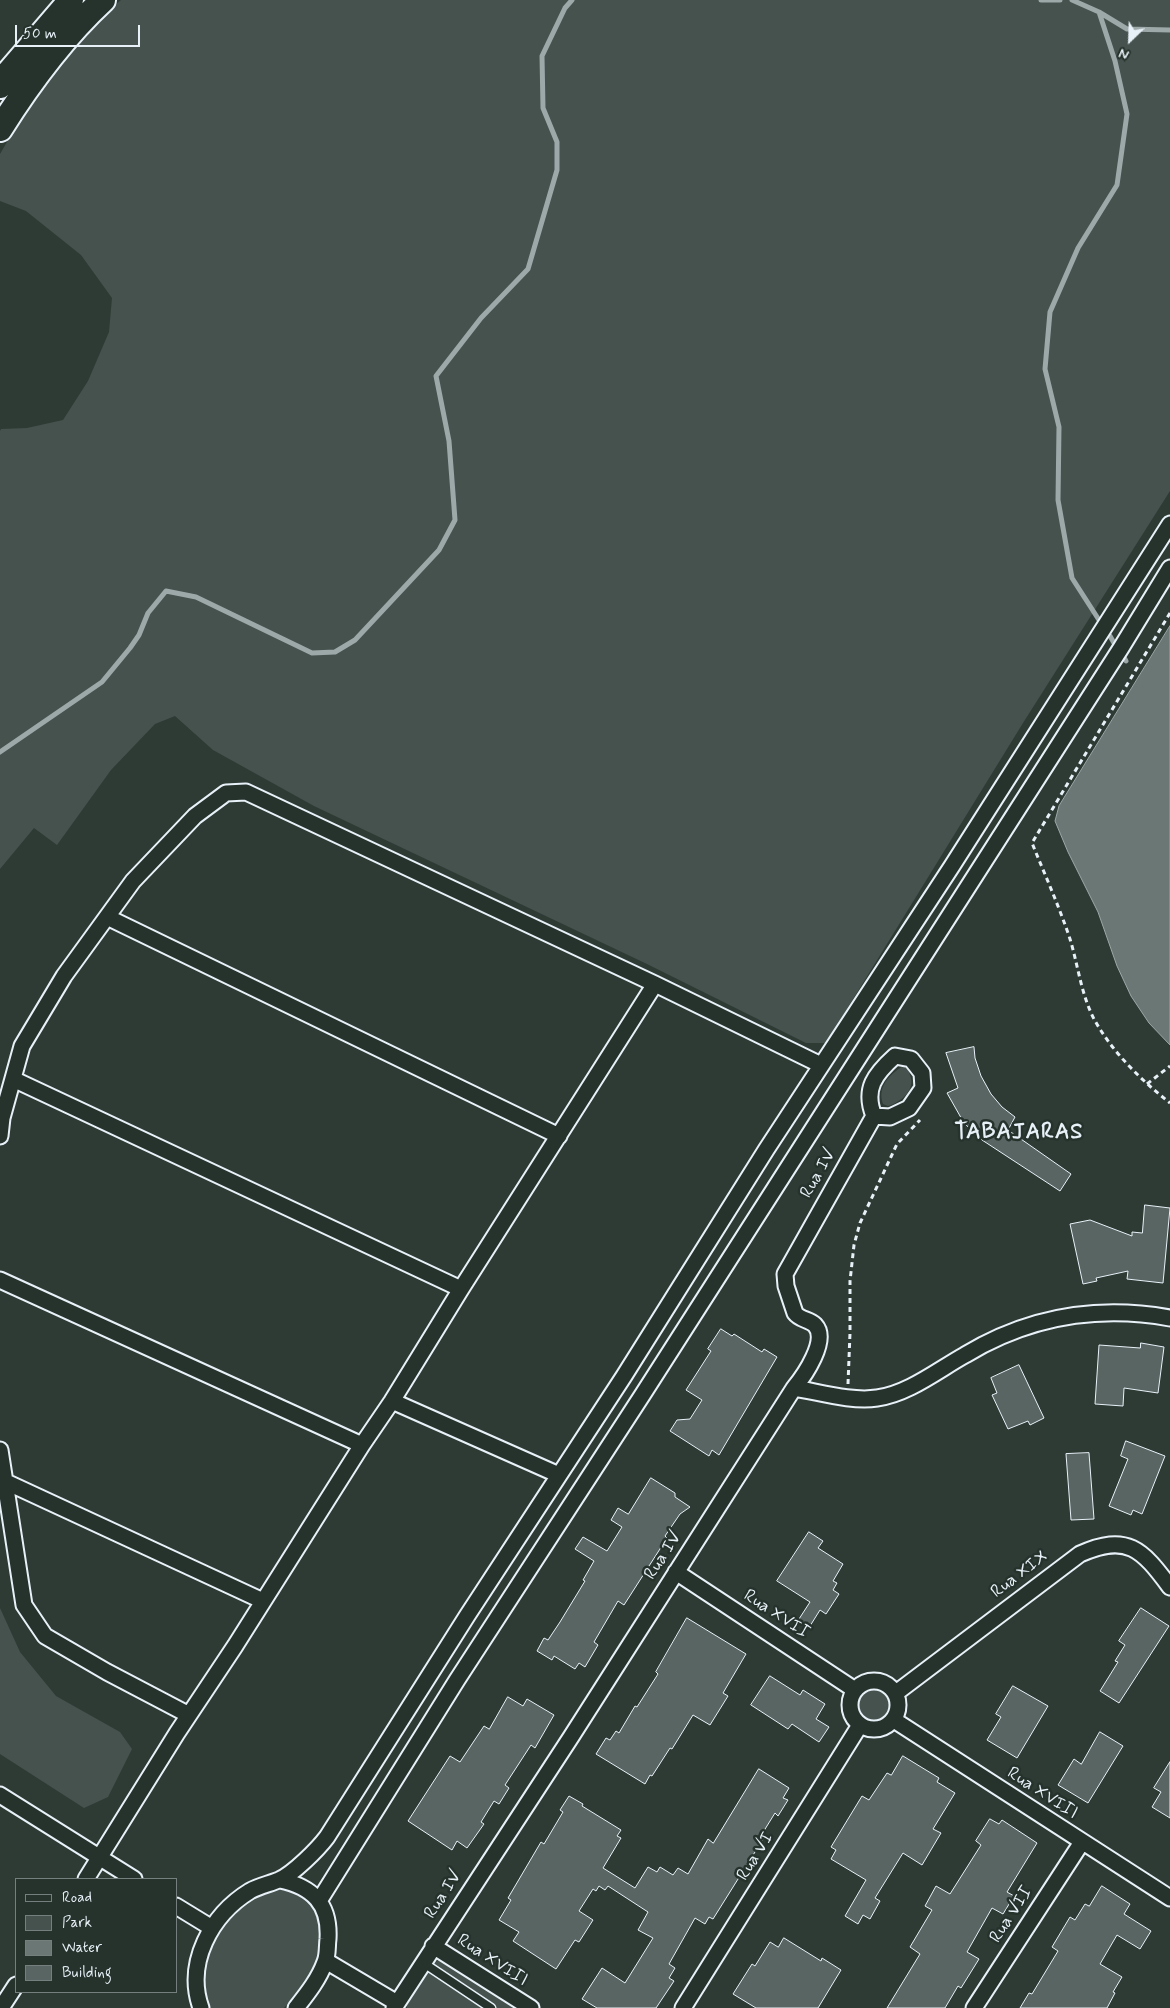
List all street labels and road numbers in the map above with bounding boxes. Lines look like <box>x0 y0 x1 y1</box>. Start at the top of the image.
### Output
street label: Rua IV <box>796 1145 842 1203</box>
street label: Rua IV <box>640 1528 688 1584</box>
street label: Rua XIX <box>987 1546 1053 1604</box>
street label: Rua XVII <box>739 1586 813 1644</box>
street label: Rua XVIII <box>1003 1763 1081 1825</box>
street label: Rua VI <box>733 1829 779 1885</box>
street label: Rua IV <box>420 1867 468 1923</box>
street label: Rua VII <box>986 1883 1038 1947</box>
street label: Rua XVIII <box>453 1930 531 1992</box>

